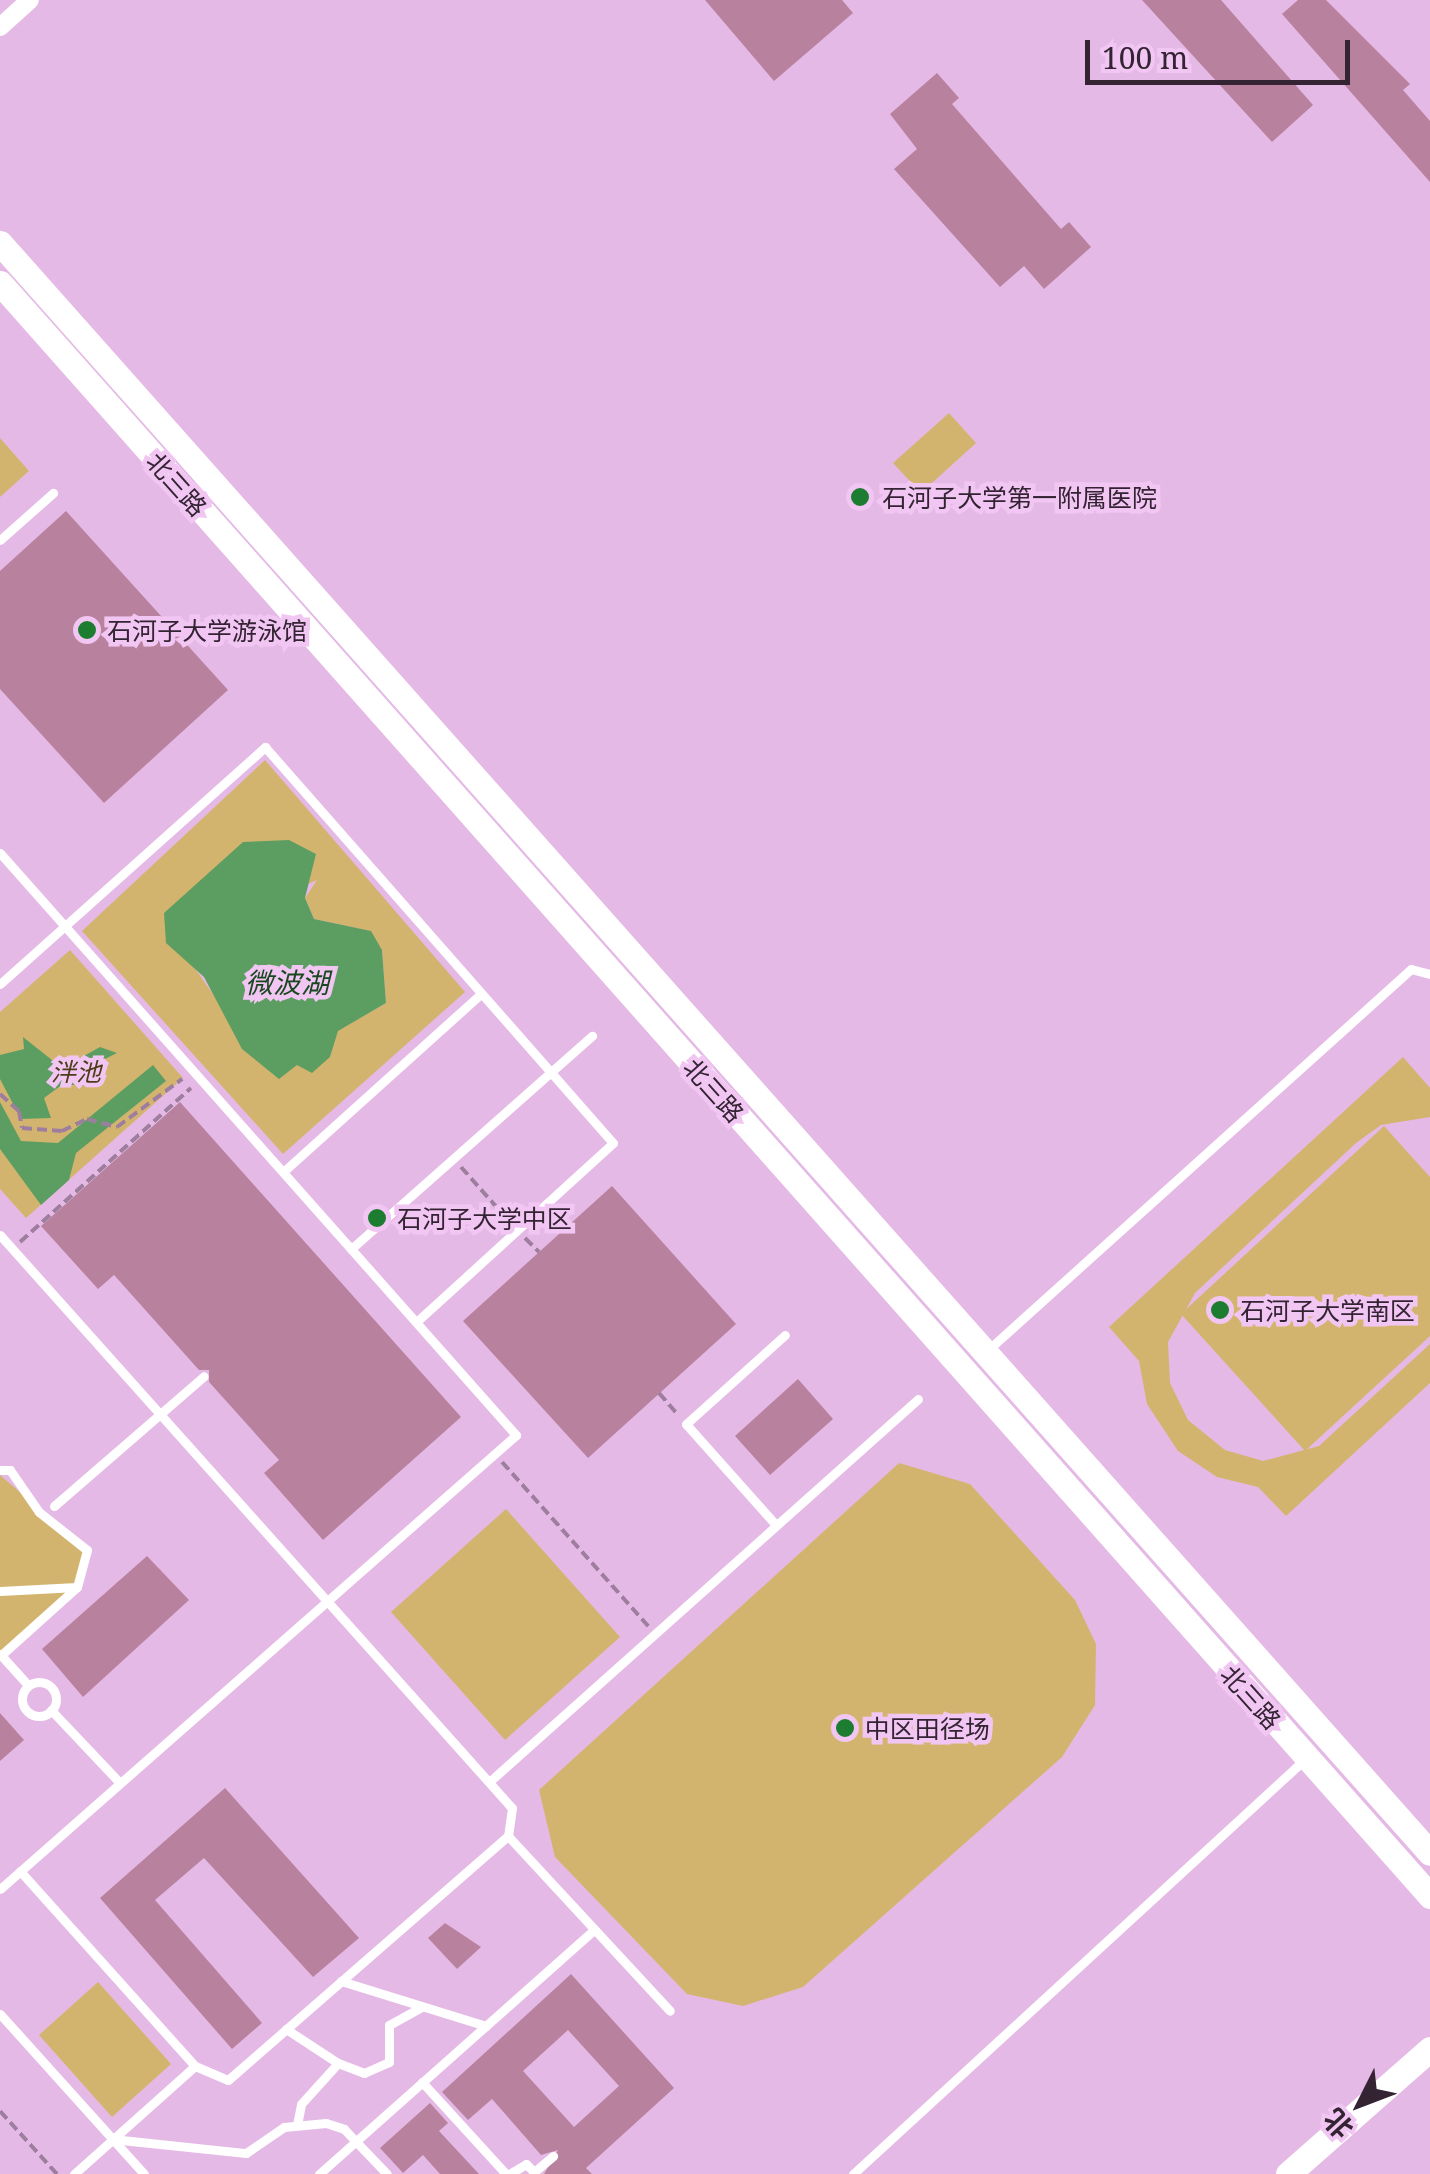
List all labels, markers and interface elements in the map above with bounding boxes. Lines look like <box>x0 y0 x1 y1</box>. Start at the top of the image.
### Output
scale bar <box>1090 20 1355 82</box>
text: 100 m <box>1102 37 1188 78</box>
street label: 北三路 <box>141 446 213 522</box>
place label: 石河子大学第一附属医院 <box>882 482 1157 512</box>
marker: 石河子大学第一附属医院 <box>847 484 873 510</box>
place label: 石河子大学游泳馆 <box>107 615 307 645</box>
marker: 石河子大学游泳馆 <box>76 619 98 641</box>
water label: 微波湖 <box>245 965 329 999</box>
street label: 北三路 <box>678 1052 750 1128</box>
park label: 泮池 <box>51 1056 101 1086</box>
place label: 石河子大学中区 <box>397 1203 572 1233</box>
marker: 石河子大学中区 <box>366 1207 388 1229</box>
place label: 石河子大学南区 <box>1240 1295 1415 1325</box>
marker: 石河子大学南区 <box>1209 1299 1231 1321</box>
street label: 北三路 <box>1215 1659 1287 1735</box>
place label: 中区田径场 <box>865 1713 990 1743</box>
marker: 中区田径场 <box>834 1717 856 1739</box>
north arrow <box>1310 2054 1410 2154</box>
text: 北 <box>1314 2101 1361 2147</box>

